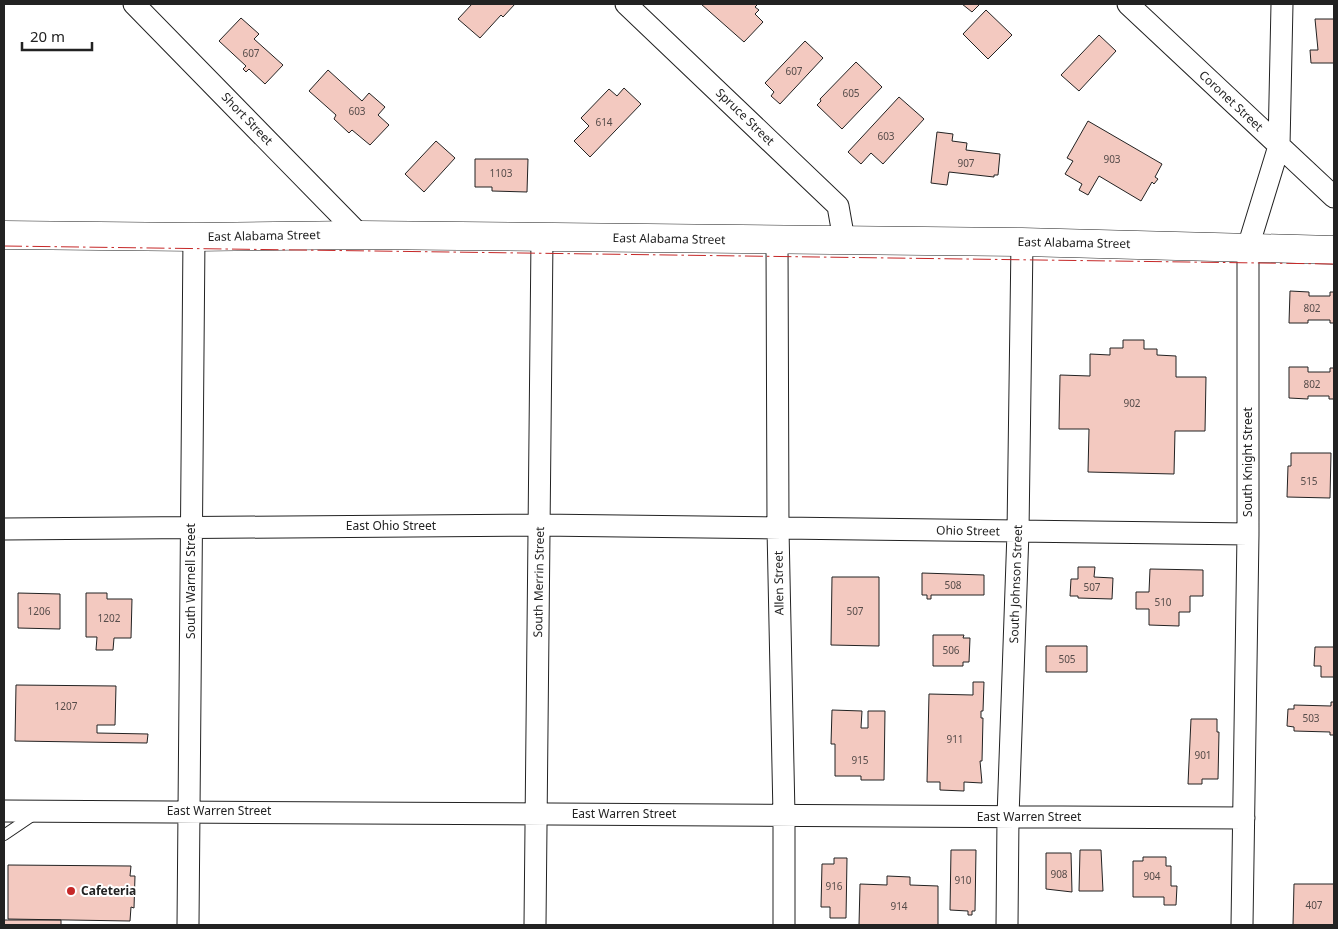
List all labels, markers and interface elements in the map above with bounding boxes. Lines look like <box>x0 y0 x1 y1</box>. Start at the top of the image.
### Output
scale bar <box>22 20 92 52</box>
text: 20 m <box>30 26 65 46</box>
house number: 607 <box>242 46 260 60</box>
house number: 607 <box>785 64 803 78</box>
street label: Coronet Street <box>1196 66 1268 135</box>
street label: Spruce Street <box>712 84 779 149</box>
house number: 605 <box>842 86 860 100</box>
street label: Short Street <box>218 89 277 149</box>
house number: 603 <box>348 104 366 118</box>
house number: 614 <box>595 115 613 129</box>
house number: 603 <box>877 129 895 143</box>
house number: 903 <box>1103 152 1121 166</box>
house number: 907 <box>957 156 975 170</box>
house number: 1103 <box>490 166 513 180</box>
street label: East Alabama Street <box>207 226 321 245</box>
street label: East Alabama Street <box>612 229 726 248</box>
street label: East Alabama Street <box>1017 233 1131 252</box>
house number: 802 <box>1303 301 1321 315</box>
house number: 802 <box>1303 377 1321 391</box>
house number: 902 <box>1123 396 1141 410</box>
street label: South Knight Street <box>1239 406 1256 517</box>
house number: 515 <box>1300 474 1318 488</box>
street label: East Ohio Street <box>346 517 437 534</box>
street label: Ohio Street <box>936 521 1001 540</box>
street label: South Warnell Street <box>182 522 199 639</box>
street label: South Johnson Street <box>1005 524 1026 644</box>
street label: South Merrin Street <box>529 526 548 638</box>
street label: Allen Street <box>769 550 788 615</box>
house number: 508 <box>944 578 962 592</box>
house number: 507 <box>1083 580 1101 594</box>
house number: 510 <box>1154 595 1172 609</box>
house number: 1206 <box>28 604 51 618</box>
house number: 507 <box>846 604 864 618</box>
house number: 1202 <box>98 611 121 625</box>
house number: 506 <box>942 643 960 657</box>
house number: 505 <box>1058 652 1076 666</box>
house number: 1207 <box>55 699 78 713</box>
house number: 503 <box>1302 711 1320 725</box>
house number: 911 <box>946 732 964 746</box>
house number: 901 <box>1194 748 1212 762</box>
house number: 915 <box>851 753 869 767</box>
street label: East Warren Street <box>167 802 272 819</box>
street label: East Warren Street <box>572 805 677 822</box>
street label: East Warren Street <box>977 808 1082 825</box>
house number: 908 <box>1050 867 1068 881</box>
house number: 904 <box>1143 869 1161 883</box>
house number: 910 <box>954 873 972 887</box>
house number: 916 <box>825 879 843 893</box>
place label: Cafeteria <box>81 882 136 899</box>
marker: Cafeteria <box>65 885 77 897</box>
house number: 407 <box>1305 898 1323 912</box>
house number: 914 <box>890 899 908 913</box>

